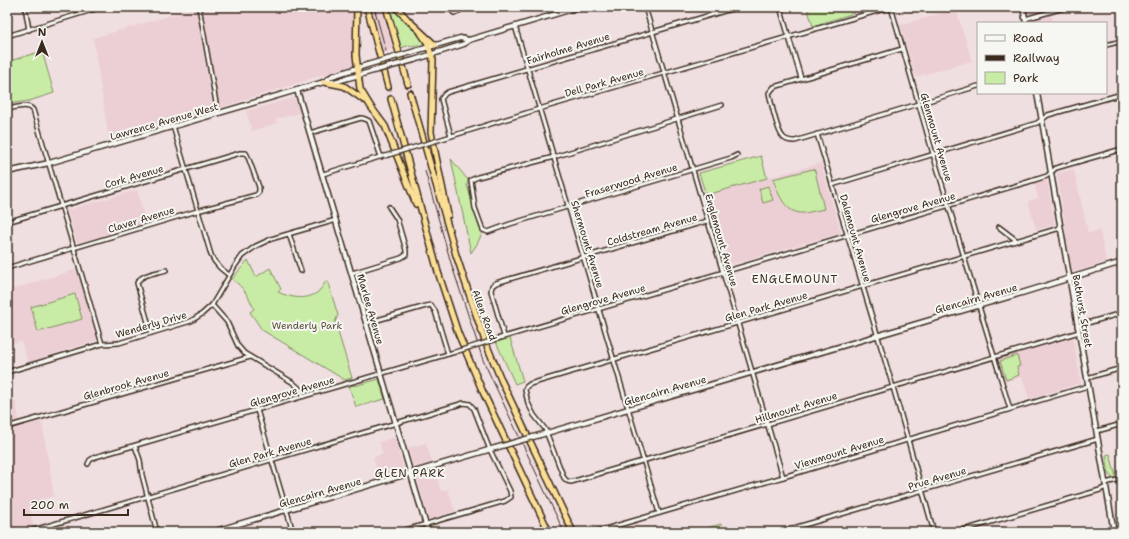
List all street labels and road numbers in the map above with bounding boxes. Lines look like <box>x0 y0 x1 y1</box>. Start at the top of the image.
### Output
street label: Fairholme Avenue <box>525 30 612 67</box>
street label: Dell Park Avenue <box>563 65 645 100</box>
street label: Glenmount Avenue <box>918 91 955 183</box>
street label: Lawrence Avenue West <box>108 100 220 143</box>
street label: Fraserwood Avenue <box>583 160 679 201</box>
street label: Cork Avenue <box>103 162 165 191</box>
street label: Glengrove Avenue <box>869 189 957 226</box>
street label: Englemount Avenue <box>702 192 741 288</box>
street label: Dalemount Avenue <box>837 193 874 284</box>
street label: Shermount Avenue <box>568 199 607 290</box>
street label: Claver Avenue <box>106 203 176 236</box>
street label: Coldstream Avenue <box>605 210 699 249</box>
street label: Marlee Avenue <box>354 272 387 346</box>
street label: Bathurst Street <box>1070 273 1095 349</box>
street label: Glencairn Avenue <box>934 280 1019 316</box>
street label: Glengrove Avenue <box>559 281 647 318</box>
street label: Allen Road <box>469 288 500 343</box>
street label: Glen Park Avenue <box>723 288 809 325</box>
street label: Wenderly Drive <box>114 308 189 341</box>
street label: Glenbrook Avenue <box>82 366 171 403</box>
street label: Glencairn Avenue <box>623 372 708 408</box>
street label: Glengrove Avenue <box>248 373 336 410</box>
street label: Hillmount Avenue <box>753 389 839 426</box>
street label: Viewmount Avenue <box>793 433 886 472</box>
street label: Glen Park Avenue <box>227 434 313 471</box>
street label: Prue Avenue <box>906 464 968 493</box>
street label: Glencairn Avenue <box>278 474 363 510</box>

